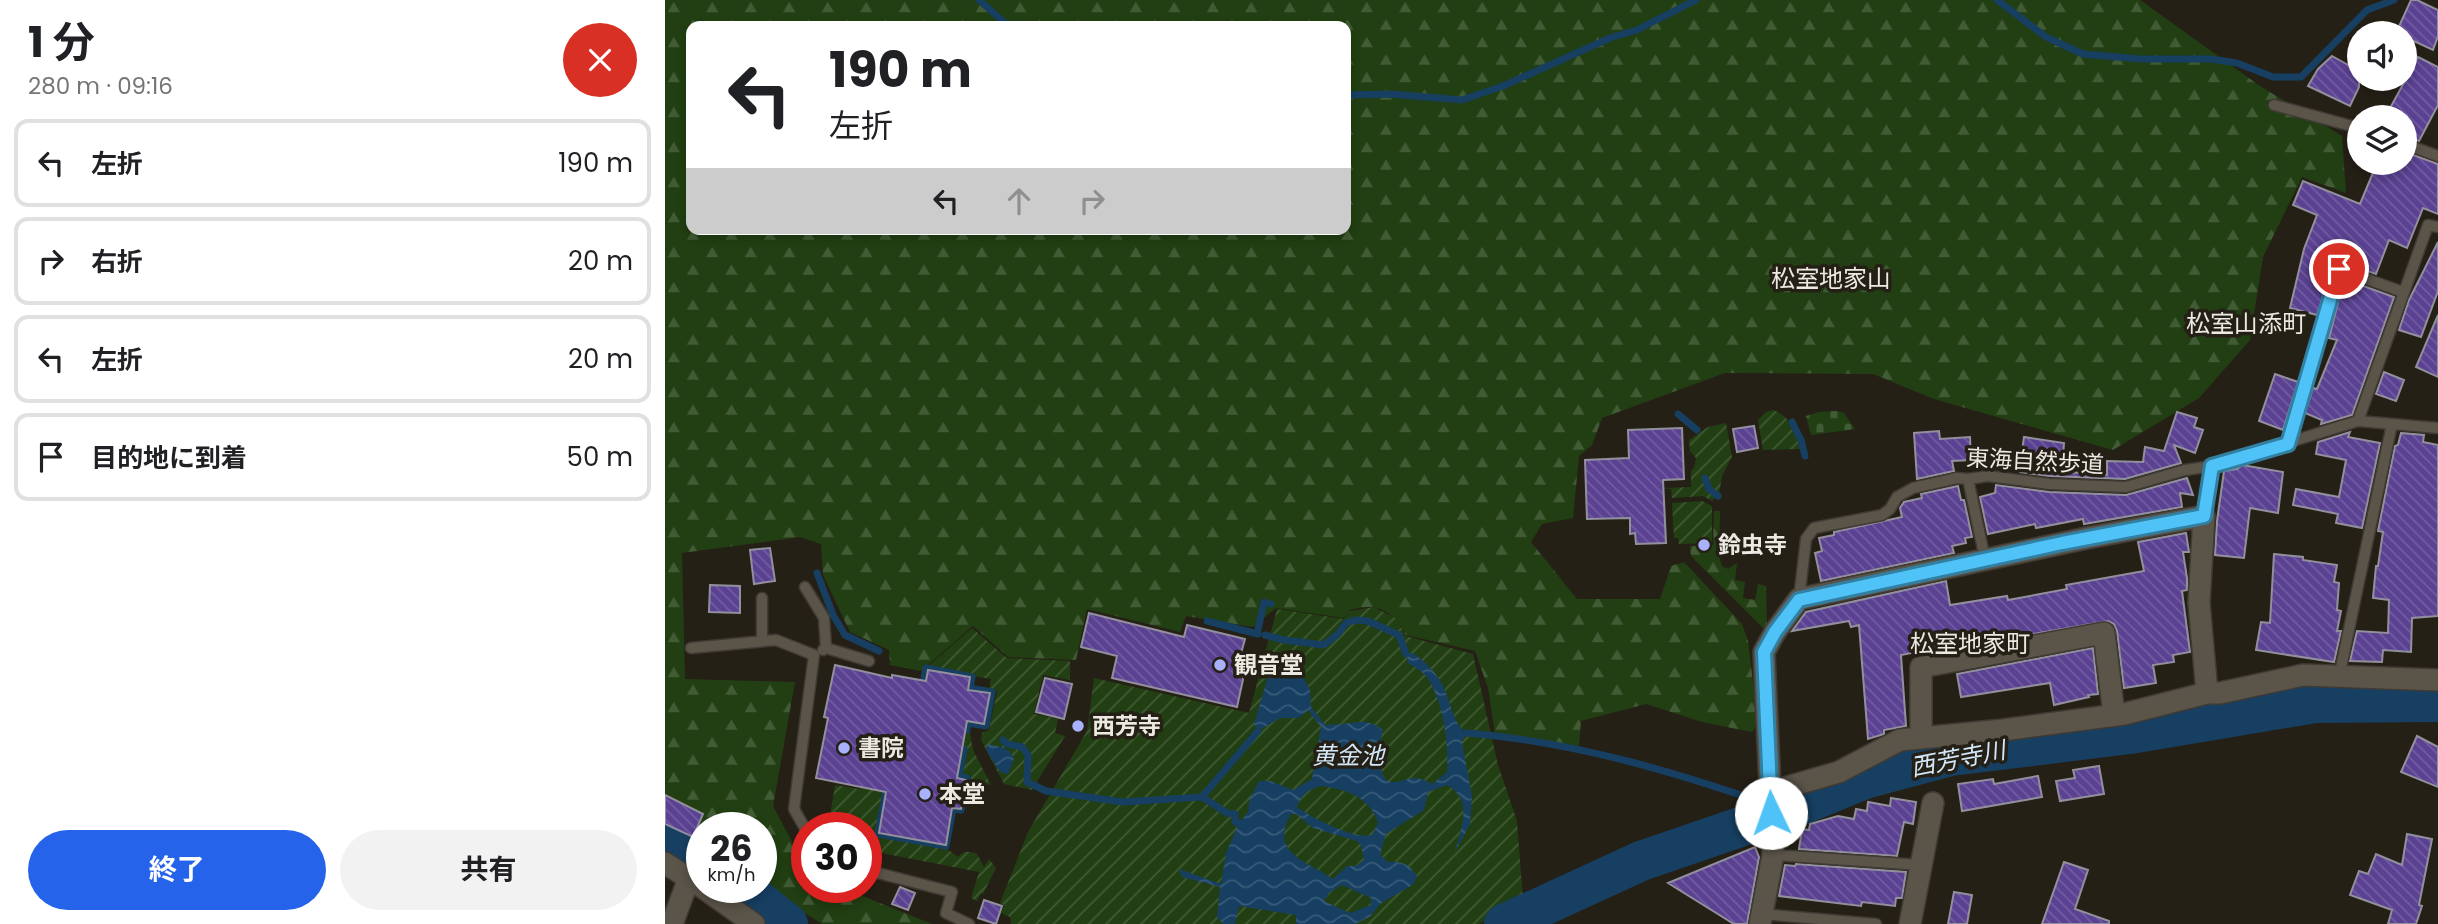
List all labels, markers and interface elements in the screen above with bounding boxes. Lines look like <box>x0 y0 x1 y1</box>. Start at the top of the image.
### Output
text: 1 分 <box>28 13 95 72</box>
map controls <box>2347 21 2417 175</box>
button: sound <box>2347 21 2417 91</box>
button: close <box>563 23 637 97</box>
text: 190 m <box>829 36 972 104</box>
icon: left <box>714 49 805 140</box>
text: 280 m · 09:16 <box>28 70 173 102</box>
text: 左折 <box>829 103 893 148</box>
button: layers <box>2347 105 2417 175</box>
icon: left <box>32 144 70 182</box>
text: 190 m <box>558 145 633 181</box>
text: 左折 <box>91 146 143 182</box>
icon: left <box>927 182 965 220</box>
icon: ahead <box>1000 182 1038 220</box>
icon: right <box>1073 182 1111 220</box>
pin <box>2309 239 2369 299</box>
icon: right <box>32 242 70 280</box>
text: 20 m <box>568 243 633 279</box>
text: 右折 <box>91 244 143 280</box>
icon: arrive <box>2320 250 2358 288</box>
district label: 松室地家山 <box>1771 262 1891 295</box>
district label: 松室山添町 <box>2186 307 2306 340</box>
icon: left <box>32 340 70 378</box>
text: 20 m <box>568 341 633 377</box>
text: 左折 <box>91 342 143 378</box>
icon: arrive <box>32 438 70 476</box>
text: 50 m <box>567 439 633 475</box>
text: 目的地に到着 <box>91 440 247 476</box>
street label: 東海自然歩道 <box>1965 441 2105 481</box>
place label: 鈴虫寺 <box>1718 529 1787 561</box>
marker: 鈴虫寺 <box>1696 537 1712 553</box>
district label: 松室地家町 <box>1910 627 2030 660</box>
place label: 観音堂 <box>1234 649 1303 681</box>
marker: 観音堂 <box>1212 657 1228 673</box>
place label: 西芳寺 <box>1092 710 1161 742</box>
marker: 西芳寺 <box>1070 718 1086 734</box>
place label: 書院 <box>858 732 904 764</box>
water label: 西芳寺川 <box>1908 733 2011 784</box>
water label: 黄金池 <box>1312 739 1386 772</box>
marker: 書院 <box>836 740 852 756</box>
position arrow <box>1734 776 1808 850</box>
place label: 本堂 <box>939 778 985 810</box>
marker: 本堂 <box>917 786 933 802</box>
speed limit sign: 30 <box>791 812 882 903</box>
text: 26 <box>710 824 753 873</box>
button: 終了 <box>28 830 326 910</box>
button: 共有 <box>340 830 637 910</box>
text: km/h <box>708 862 755 887</box>

